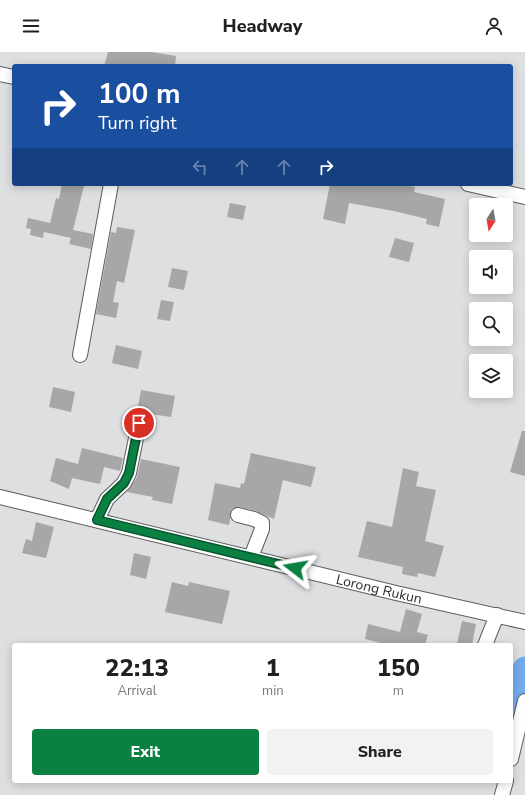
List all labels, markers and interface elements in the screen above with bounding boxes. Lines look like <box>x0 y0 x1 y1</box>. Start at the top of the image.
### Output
text: Headway <box>223 14 302 38</box>
icon: menu <box>20 15 42 37</box>
icon: person <box>483 15 505 37</box>
text: 100 m <box>98 75 181 113</box>
icon: right <box>32 80 84 132</box>
text: Turn right <box>98 111 177 135</box>
icon: left <box>189 156 211 178</box>
icon: ahead <box>231 156 253 178</box>
icon: ahead <box>273 156 295 178</box>
icon: right <box>315 156 337 178</box>
north arrow <box>469 198 513 242</box>
map controls <box>469 198 513 398</box>
button: sound <box>469 250 513 294</box>
button: search <box>469 302 513 346</box>
button: layers <box>469 354 513 398</box>
pin <box>122 406 156 440</box>
icon: arrive <box>128 412 150 434</box>
position arrow <box>274 547 316 589</box>
street label: Lorong Rukun <box>334 570 424 609</box>
text: 22:13 <box>105 652 169 684</box>
text: 1 <box>266 652 280 684</box>
text: 150 <box>377 652 420 684</box>
text: Arrival <box>117 682 157 700</box>
text: min <box>262 682 284 700</box>
text: m <box>393 682 404 700</box>
button: Exit <box>32 729 259 775</box>
button: Share <box>267 729 493 775</box>

